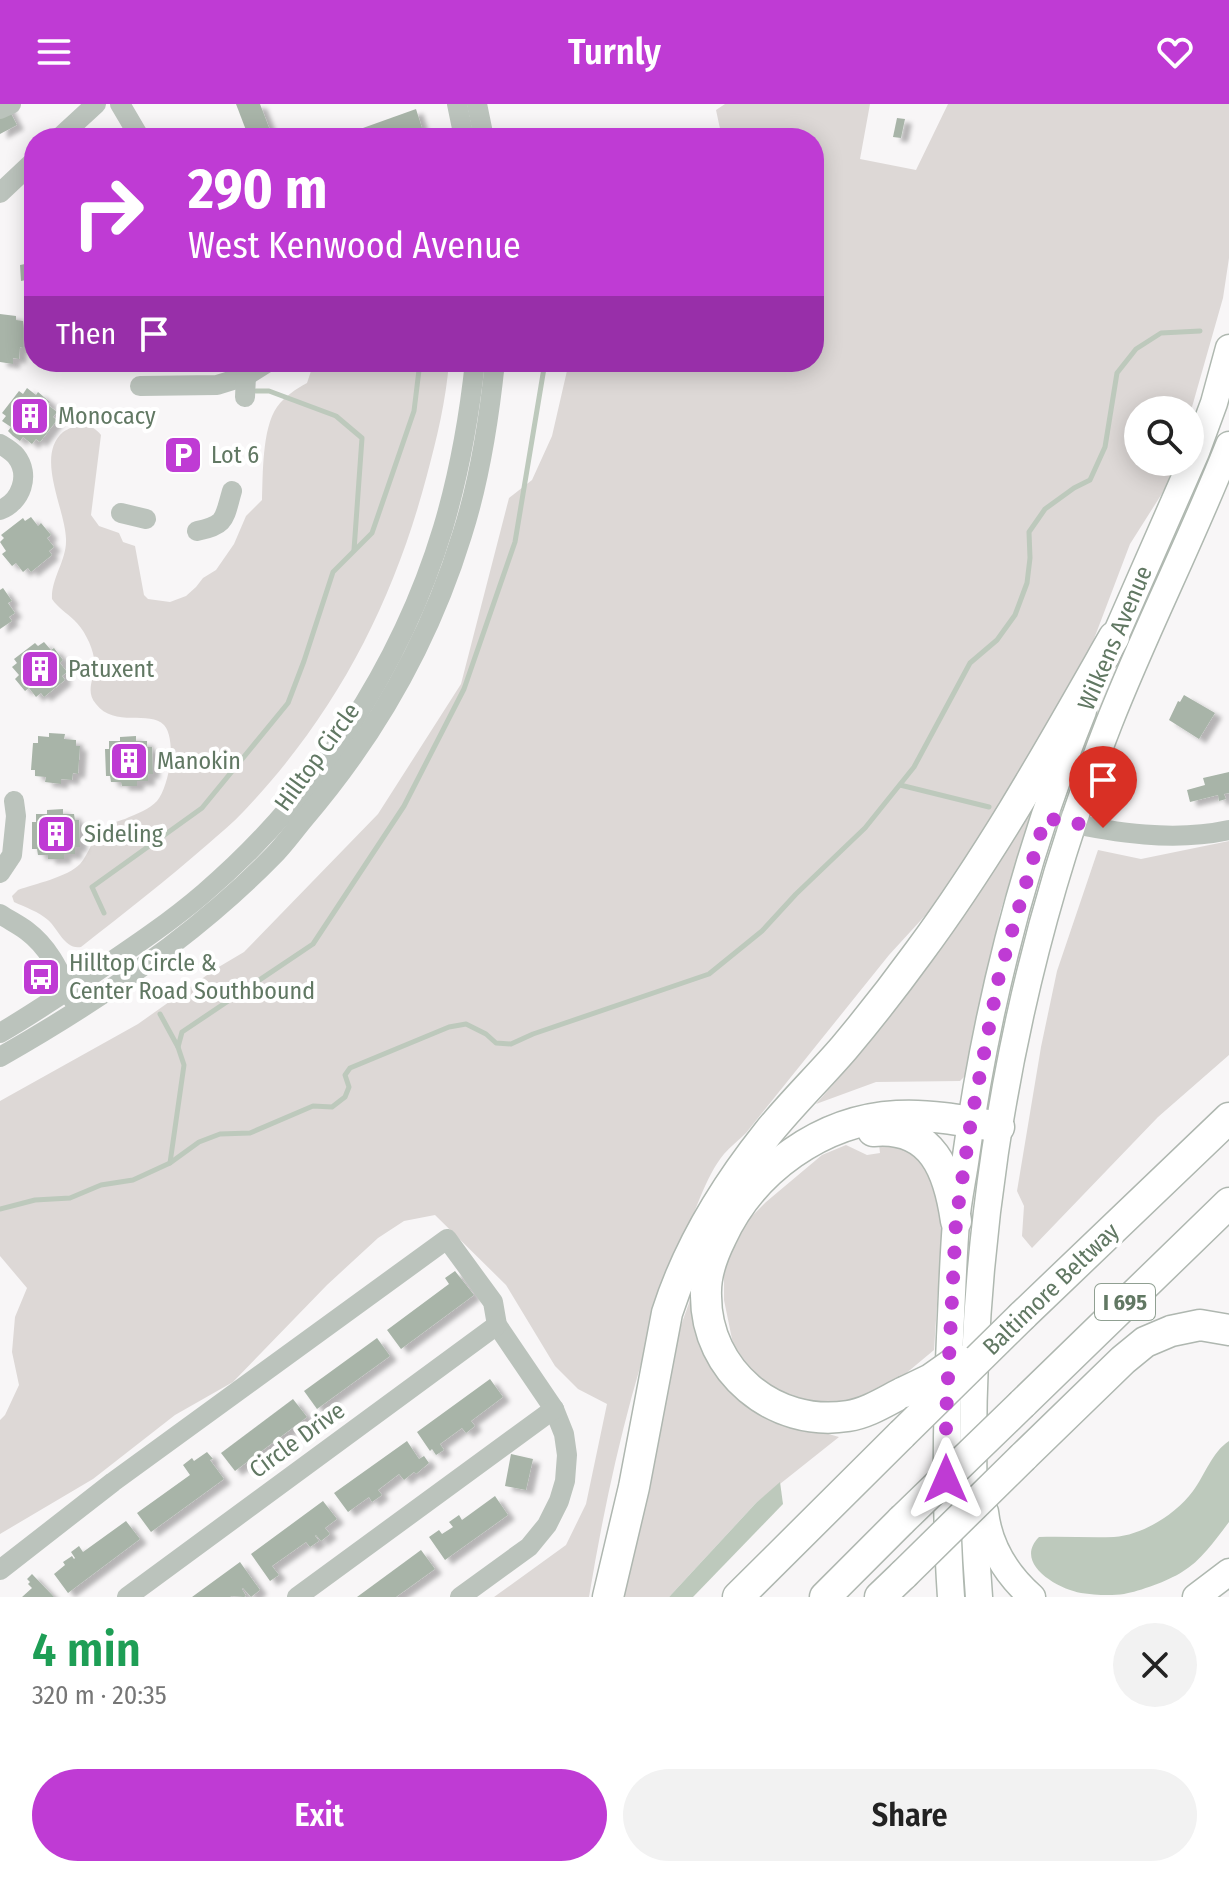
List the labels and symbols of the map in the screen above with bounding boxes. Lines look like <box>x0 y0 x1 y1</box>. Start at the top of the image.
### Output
building icon: Monocacy <box>9 395 51 437</box>
place label: Monocacy <box>58 402 156 430</box>
parking icon: Lot 6 <box>162 434 204 476</box>
place label: Lot 6 <box>211 441 259 469</box>
street label: Wilkens Avenue <box>1072 562 1158 714</box>
building icon: Patuxent <box>19 648 61 690</box>
place label: Patuxent <box>68 655 154 683</box>
street label: Hilltop Circle <box>269 698 365 816</box>
building icon: Manokin <box>108 740 150 782</box>
pin <box>1069 746 1137 828</box>
place label: Manokin <box>157 747 241 775</box>
building icon: Sideling <box>35 813 77 855</box>
place label: Sideling <box>84 820 164 848</box>
place label: Hilltop Circle & Center Road Southbound <box>69 949 315 1005</box>
bus stop icon: Hilltop Circle & Center Road Southbound <box>20 956 62 998</box>
street label: Baltimore Beltway <box>977 1217 1125 1361</box>
road number: I 695 <box>1095 1284 1155 1320</box>
street label: Circle Drive <box>244 1396 350 1484</box>
position arrow <box>904 1437 988 1521</box>

